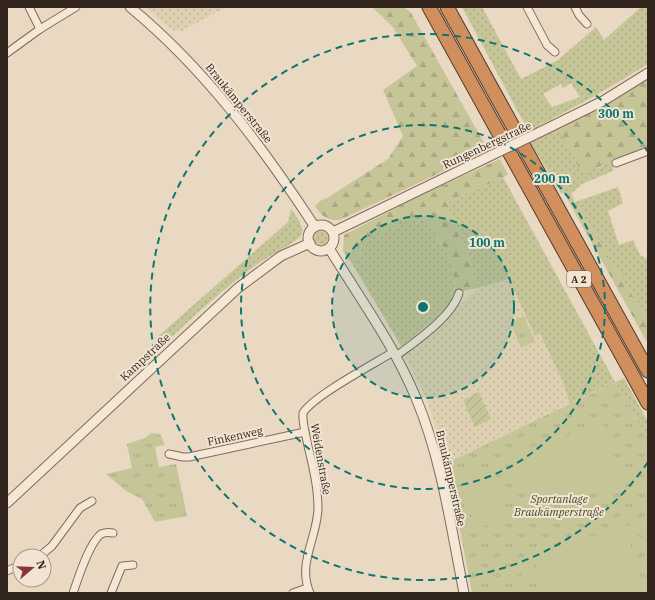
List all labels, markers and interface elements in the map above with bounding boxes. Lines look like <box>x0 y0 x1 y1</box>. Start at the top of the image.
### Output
street label: Braukämperstraße <box>203 60 276 146</box>
text: 300 m <box>598 106 634 121</box>
street label: Rungenbergstraße <box>440 118 534 172</box>
text: 200 m <box>534 171 570 186</box>
text: 100 m <box>469 235 505 250</box>
road number: A 2 <box>567 271 591 287</box>
centre of rings <box>416 300 430 314</box>
street label: Kampstraße <box>117 330 173 384</box>
street label: Weidenstraße <box>308 422 334 496</box>
street label: Finkenweg <box>206 423 264 449</box>
street label: Braukämperstraße <box>433 428 469 528</box>
park label: Sportanlage Braukämperstraße <box>513 492 604 519</box>
north arrow <box>12 548 52 588</box>
text: N <box>33 558 50 571</box>

